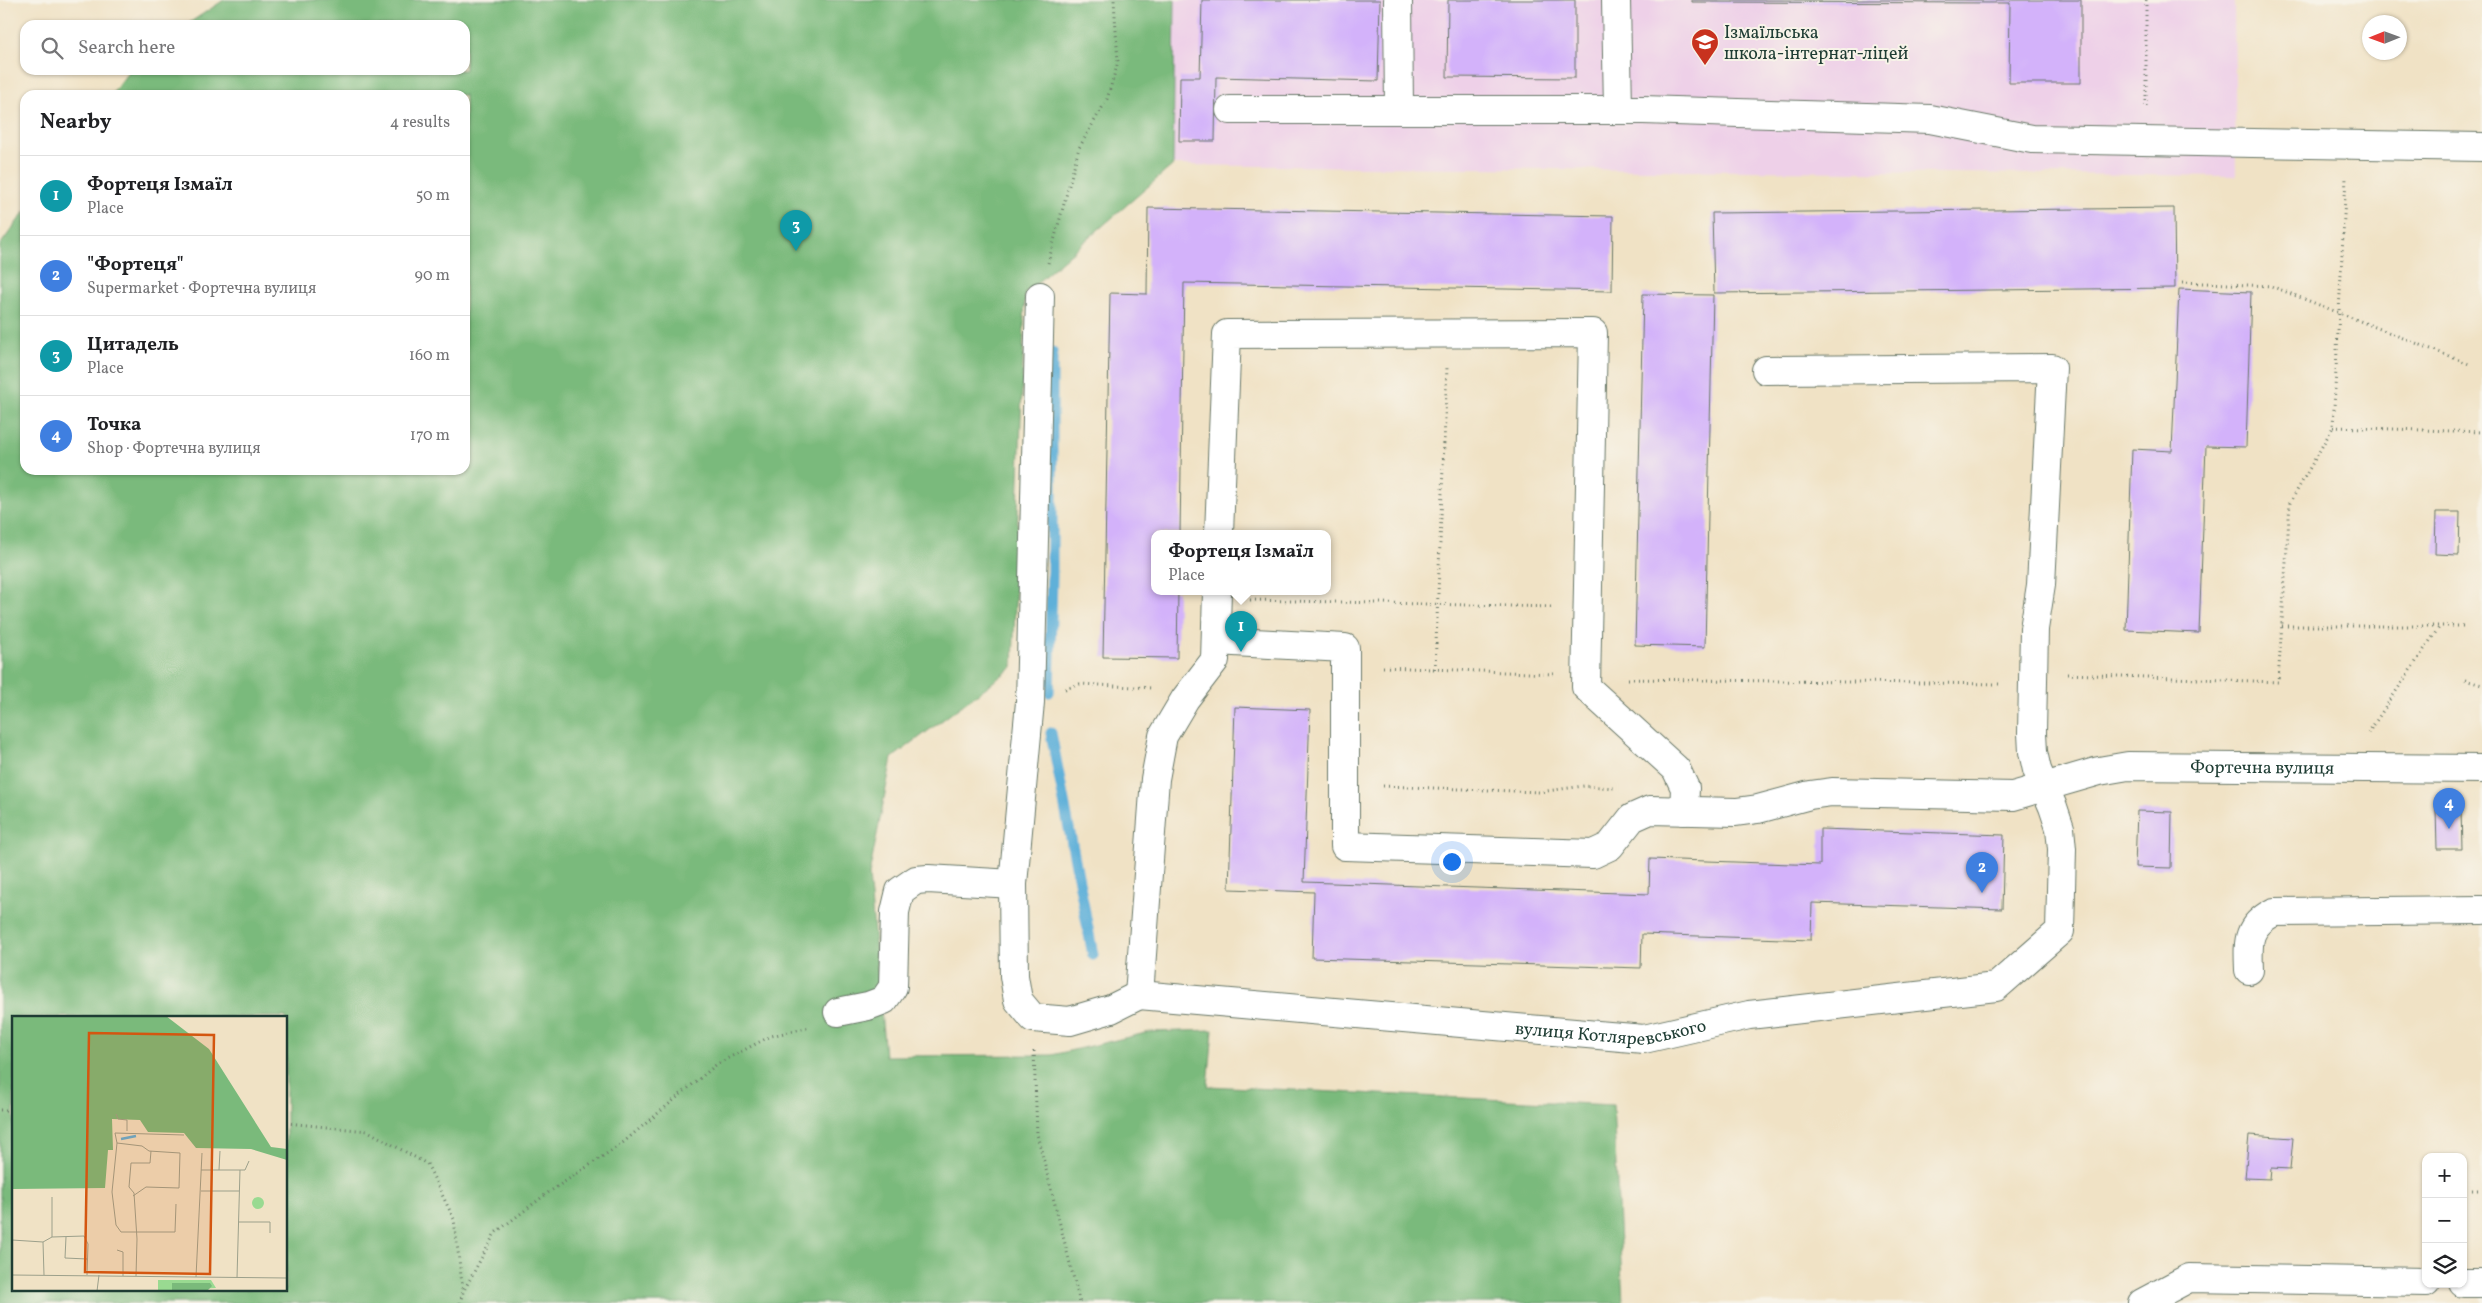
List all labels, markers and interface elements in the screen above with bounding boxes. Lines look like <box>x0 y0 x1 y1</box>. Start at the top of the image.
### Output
north arrow <box>2362 15 2407 60</box>
search box <box>20 20 470 75</box>
place label: Ізмаїльська школа-інтернат-ліцей <box>1724 21 1909 67</box>
school or university icon: Ізмаїльська школа-інтернат-ліцей <box>1690 27 1720 66</box>
icon: search <box>38 34 66 62</box>
text: Search here <box>78 35 175 61</box>
text: Nearby <box>40 108 111 137</box>
text: 4 results <box>390 112 450 134</box>
text: Фортеця Ізмаїл <box>87 172 233 198</box>
text: 1 <box>53 185 59 207</box>
text: 50 m <box>416 185 450 207</box>
text: Place <box>87 198 124 220</box>
pin: 3 <box>780 210 812 251</box>
text: "Фортеця" <box>87 252 184 278</box>
text: 2 <box>52 265 60 287</box>
text: 90 m <box>414 265 450 287</box>
text: Supermarket · Фортечна вулиця <box>87 278 316 300</box>
text: Цитадель <box>87 332 179 358</box>
text: 3 <box>52 345 60 367</box>
text: 160 m <box>409 345 450 367</box>
text: Place <box>87 358 124 380</box>
text: Точка <box>87 412 141 438</box>
text: 4 <box>51 425 61 447</box>
text: 170 m <box>410 425 450 447</box>
text: Shop · Фортечна вулиця <box>87 438 261 460</box>
popup <box>1151 530 1331 595</box>
text: Фортеця Ізмаїл <box>1168 539 1314 565</box>
text: Place <box>1168 565 1205 587</box>
pin: 1 <box>1225 611 1257 652</box>
street label: Фортечна вулиця <box>2190 756 2334 782</box>
pin: 4 <box>2433 788 2465 829</box>
your location <box>1439 849 1465 875</box>
pin: 2 <box>1966 852 1998 893</box>
street label: вулиця Котляревського <box>1514 1014 1709 1053</box>
inset map <box>12 1016 288 1290</box>
map controls <box>2422 1153 2467 1288</box>
button: + <box>2422 1153 2467 1198</box>
button: − <box>2422 1198 2467 1243</box>
button: layers <box>2422 1243 2467 1288</box>

